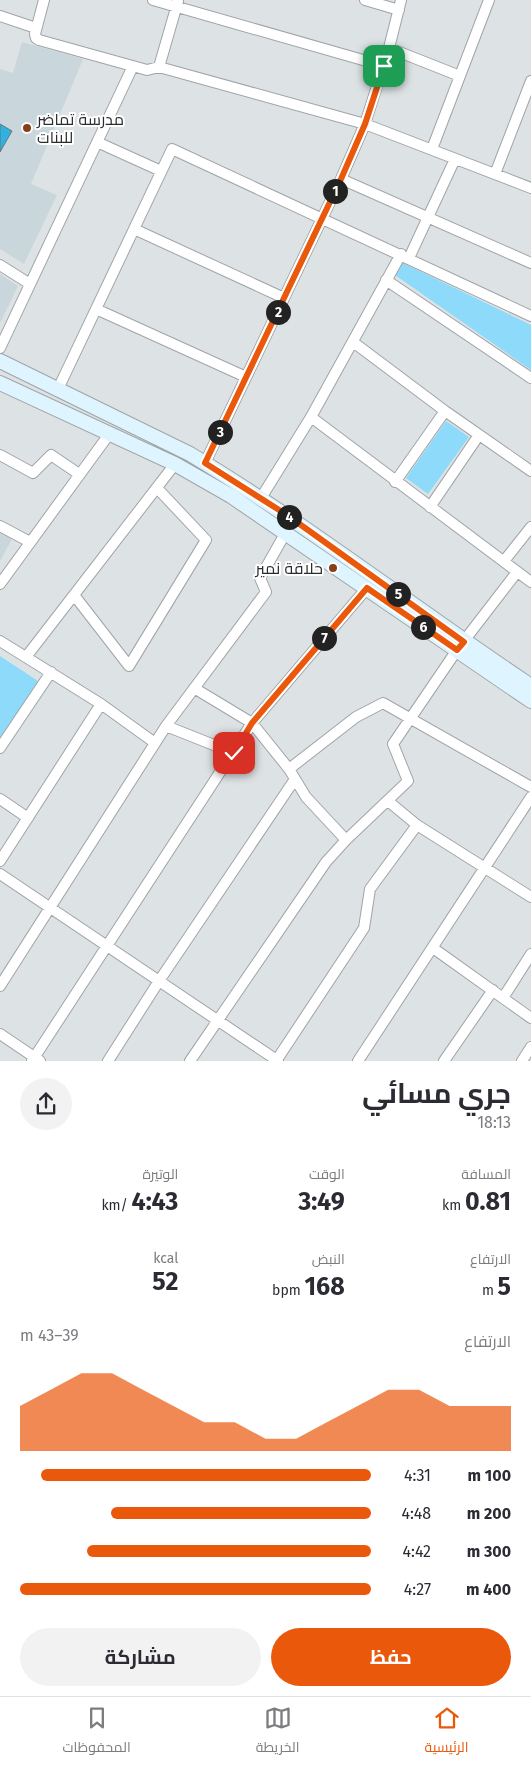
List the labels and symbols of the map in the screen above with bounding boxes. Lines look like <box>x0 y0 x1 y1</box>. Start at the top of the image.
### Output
pin <box>363 45 405 87</box>
place label: مدرسة تماضر للبنات <box>36 110 124 147</box>
marker: مدرسة تماضر للبنات <box>21 122 33 134</box>
pin: 1 <box>322 178 348 204</box>
pin: 2 <box>266 300 290 324</box>
pin: 3 <box>208 420 232 444</box>
pin: 4 <box>276 504 302 530</box>
place label: حلاقة نمير <box>255 559 323 578</box>
marker: حلاقة نمير <box>327 562 339 574</box>
pin: 5 <box>386 582 410 606</box>
pin: 6 <box>410 614 436 640</box>
pin: 7 <box>312 626 336 650</box>
pin <box>213 732 255 774</box>

